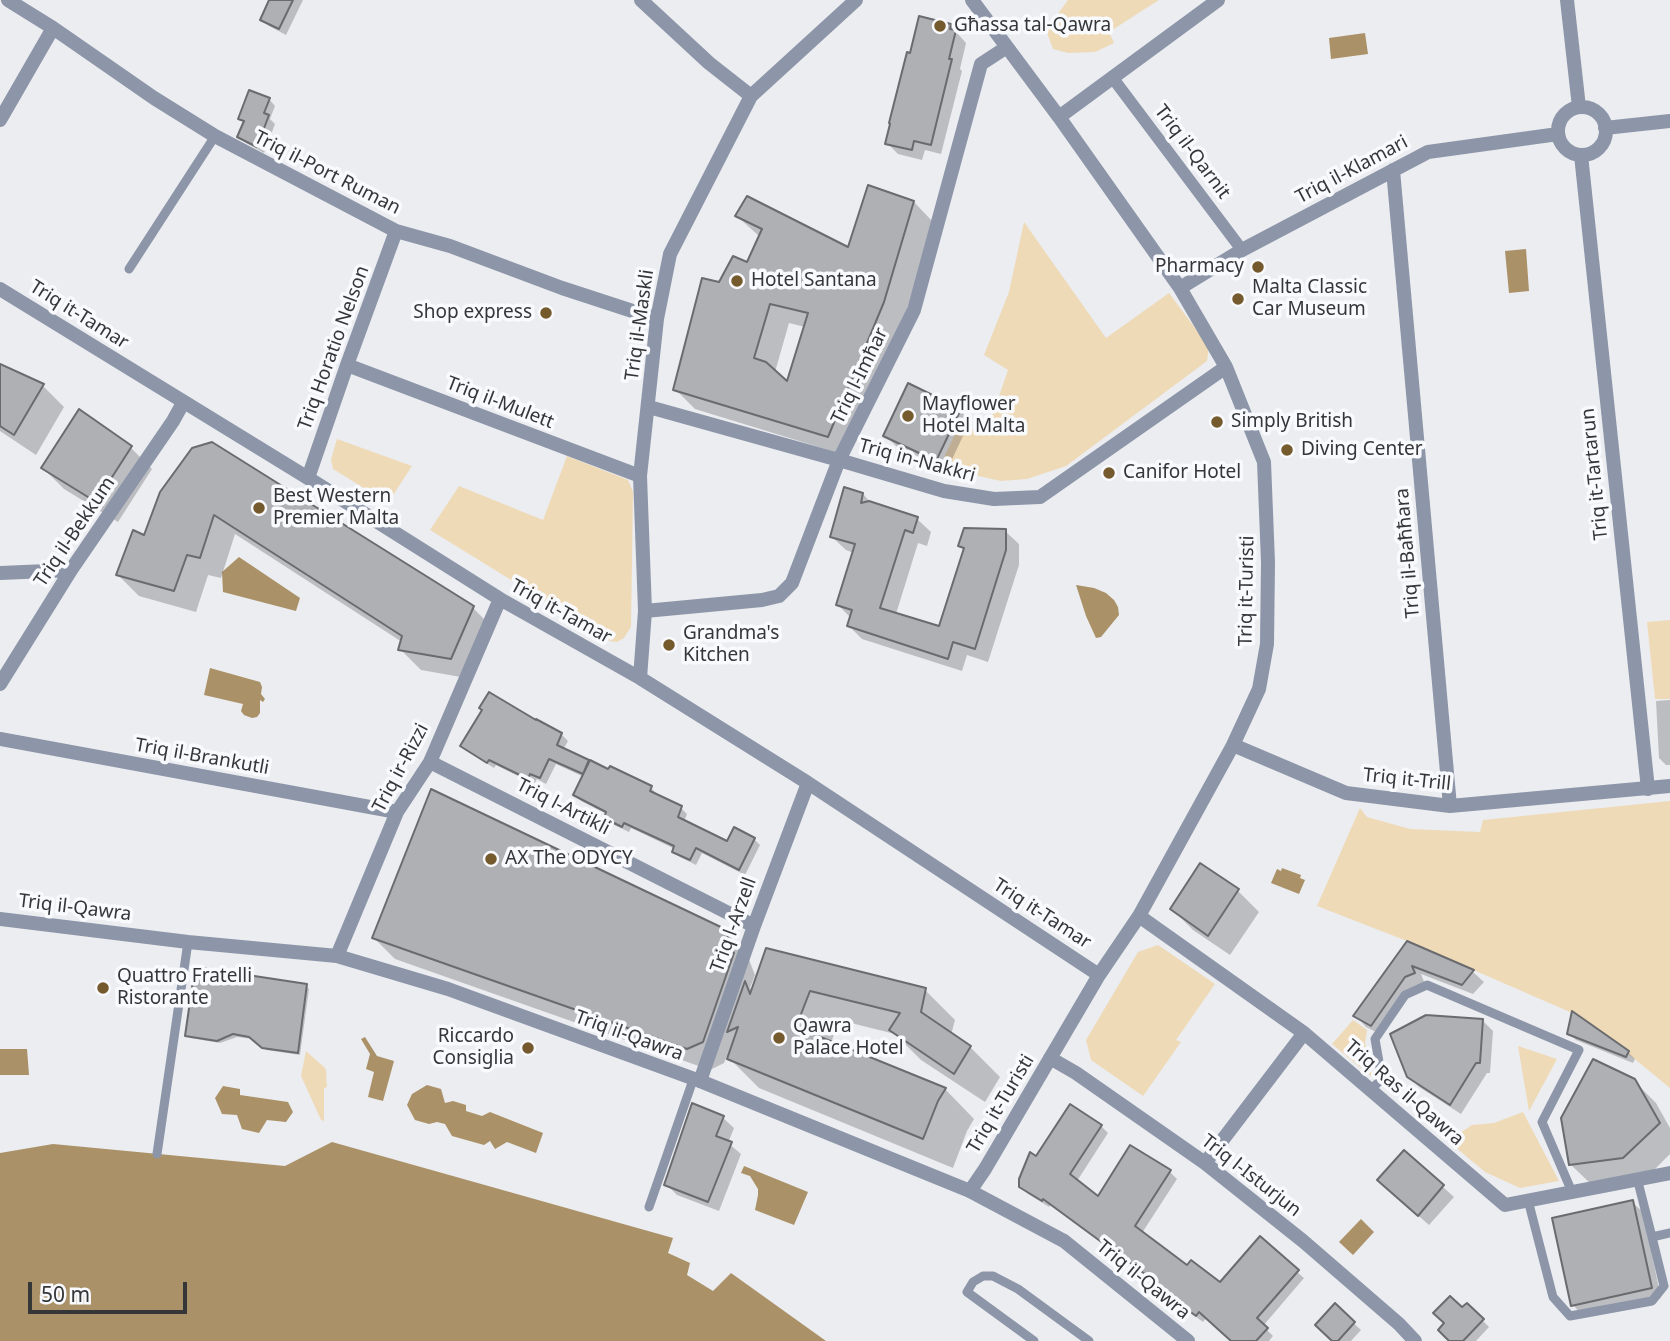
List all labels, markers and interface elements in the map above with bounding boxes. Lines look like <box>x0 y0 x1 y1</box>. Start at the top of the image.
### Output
place label: Għassa tal-Qawra <box>954 15 1111 37</box>
marker: Għassa tal-Qawra <box>932 18 948 34</box>
street label: Triq il-Qarnit <box>1149 101 1235 203</box>
street label: Triq il-Port Ruman <box>250 126 404 220</box>
street label: Triq il-Klamari <box>1292 131 1412 209</box>
place label: Pharmacy <box>1155 256 1244 278</box>
marker: Pharmacy <box>1250 259 1266 275</box>
street label: Triq Horatio Nelson <box>294 263 374 433</box>
street label: Triq il-Maskli <box>621 268 659 382</box>
place label: Hotel Santana <box>751 270 877 292</box>
marker: Hotel Santana <box>729 273 745 289</box>
street label: Triq it-Tamar <box>25 276 133 354</box>
place label: Malta Classic Car Museum <box>1252 277 1367 321</box>
marker: Malta Classic Car Museum <box>1230 291 1246 307</box>
place label: Shop express <box>413 302 532 324</box>
marker: Shop express <box>538 305 554 321</box>
street label: Triq l-Imħar <box>827 324 893 428</box>
street label: Triq il-Mulett <box>443 372 557 434</box>
place label: Mayflower Hotel Malta <box>922 394 1025 438</box>
street label: Triq it-Tartarun <box>1577 407 1613 541</box>
marker: Mayflower Hotel Malta <box>900 408 916 424</box>
place label: Simply British <box>1231 411 1353 433</box>
marker: Simply British <box>1209 414 1225 430</box>
street label: Triq in-Nakkri <box>856 434 978 488</box>
place label: Diving Center <box>1301 439 1423 461</box>
marker: Diving Center <box>1279 442 1295 458</box>
place label: Canifor Hotel <box>1123 462 1241 484</box>
marker: Canifor Hotel <box>1101 465 1117 481</box>
street label: Triq il-Bekkum <box>30 473 120 591</box>
place label: Best Western Premier Malta <box>273 486 399 530</box>
street label: Triq il-Baħħara <box>1391 487 1425 619</box>
marker: Best Western Premier Malta <box>251 500 267 516</box>
street label: Triq it-Turisti <box>1235 535 1259 647</box>
street label: Triq it-Tamar <box>506 575 616 649</box>
place label: Grandma's Kitchen <box>683 623 779 667</box>
marker: Grandma's Kitchen <box>661 637 677 653</box>
street label: Triq ir-Rizzi <box>368 720 434 816</box>
street label: Triq il-Brankutli <box>133 734 271 780</box>
street label: Triq it-Trill <box>1362 764 1452 796</box>
street label: Triq l-Artikli <box>513 774 613 840</box>
place label: AX The ODYCY <box>505 848 633 870</box>
marker: AX The ODYCY <box>483 851 499 867</box>
street label: Triq l-Arzell <box>706 874 762 976</box>
street label: Triq it-Tamar <box>989 874 1095 954</box>
street label: Triq il-Qawra <box>17 890 133 926</box>
place label: Quattro Fratelli Ristorante <box>117 966 252 1010</box>
marker: Quattro Fratelli Ristorante <box>95 980 111 996</box>
street label: Triq il-Qawra <box>572 1006 686 1066</box>
place label: Qawra Palace Hotel <box>793 1016 904 1060</box>
place label: Riccardo Consiglia <box>433 1026 514 1070</box>
marker: Qawra Palace Hotel <box>771 1030 787 1046</box>
street label: Triq Ras il-Qawra <box>1340 1035 1468 1151</box>
marker: Riccardo Consiglia <box>520 1040 536 1056</box>
street label: Triq it-Turisti <box>963 1051 1039 1157</box>
street label: Triq l-Isturjun <box>1197 1130 1305 1222</box>
street label: Triq il-Qawra <box>1092 1235 1194 1325</box>
scale bar <box>32 1268 191 1312</box>
text: 50 m <box>41 1280 90 1308</box>

